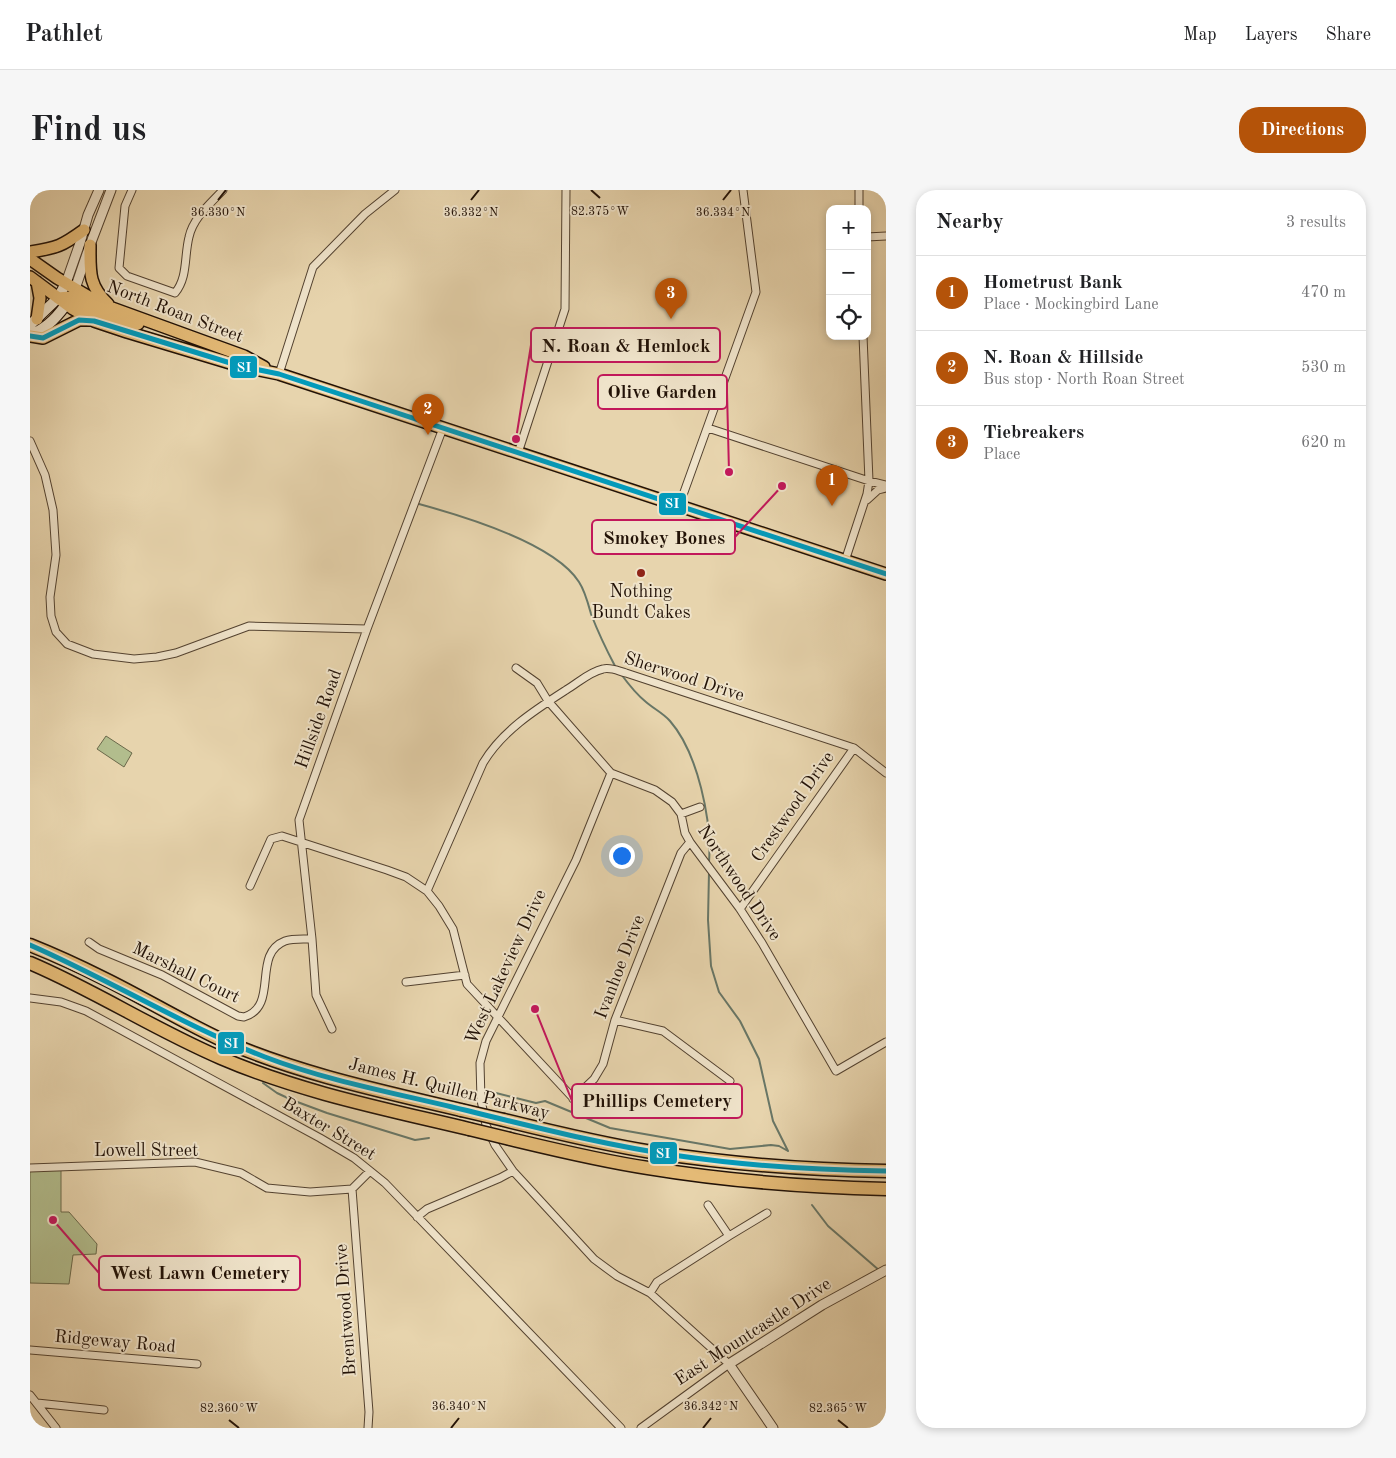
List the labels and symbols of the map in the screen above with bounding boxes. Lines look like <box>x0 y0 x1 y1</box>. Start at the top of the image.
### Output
text: 82.375°W <box>571 205 629 218</box>
text: 36.330°N <box>191 207 245 219</box>
text: 36.332°N <box>444 207 498 219</box>
text: 36.334°N <box>696 207 750 219</box>
street label: North Roan Street <box>104 278 246 346</box>
pin: 3 <box>655 278 687 319</box>
callout: N. Roan & Hemlock <box>531 328 720 362</box>
text: N. Roan & Hemlock <box>541 338 711 357</box>
line badge: SI <box>229 355 258 379</box>
text: SI <box>237 361 251 375</box>
callout: Olive Garden <box>598 375 727 409</box>
text: Olive Garden <box>607 384 717 403</box>
pin: 2 <box>412 394 444 435</box>
pin: 1 <box>816 465 848 506</box>
line badge: SI <box>658 492 687 516</box>
text: SI <box>665 497 679 511</box>
callout: Smokey Bones <box>592 520 735 554</box>
text: Smokey Bones <box>603 530 725 549</box>
marker: Nothing Bundt Cakes <box>635 567 647 579</box>
place label: Nothing Bundt Cakes <box>592 583 691 622</box>
street label: Sherwood Drive <box>622 649 746 705</box>
street label: Hillside Road <box>293 667 345 771</box>
street label: Crestwood Drive <box>748 748 838 866</box>
street label: Northwood Drive <box>694 822 784 944</box>
your location <box>609 843 635 869</box>
street label: West Lakeview Drive <box>462 887 550 1047</box>
street label: Ivanhoe Drive <box>592 912 648 1022</box>
street label: Marshall Court <box>130 939 242 1007</box>
line badge: SI <box>217 1031 245 1055</box>
text: SI <box>224 1037 238 1051</box>
street label: James H. Quillen Parkway <box>347 1055 552 1123</box>
callout: Phillips Cemetery <box>572 1084 742 1118</box>
text: Phillips Cemetery <box>582 1093 732 1112</box>
street label: Baxter Street <box>279 1094 379 1164</box>
line badge: SI <box>649 1141 678 1165</box>
street label: Lowell Street <box>94 1142 198 1160</box>
text: SI <box>656 1147 670 1161</box>
street label: Brentwood Drive <box>332 1243 360 1377</box>
callout: West Lawn Cemetery <box>99 1256 300 1290</box>
text: West Lawn Cemetery <box>110 1265 290 1284</box>
street label: East Mountcastle Drive <box>672 1275 834 1389</box>
street label: Ridgeway Road <box>54 1328 176 1356</box>
text: 36.340°N <box>432 1401 486 1413</box>
text: 36.342°N <box>684 1401 738 1413</box>
text: 82.365°W <box>809 1402 867 1415</box>
text: 82.360°W <box>200 1403 258 1415</box>

